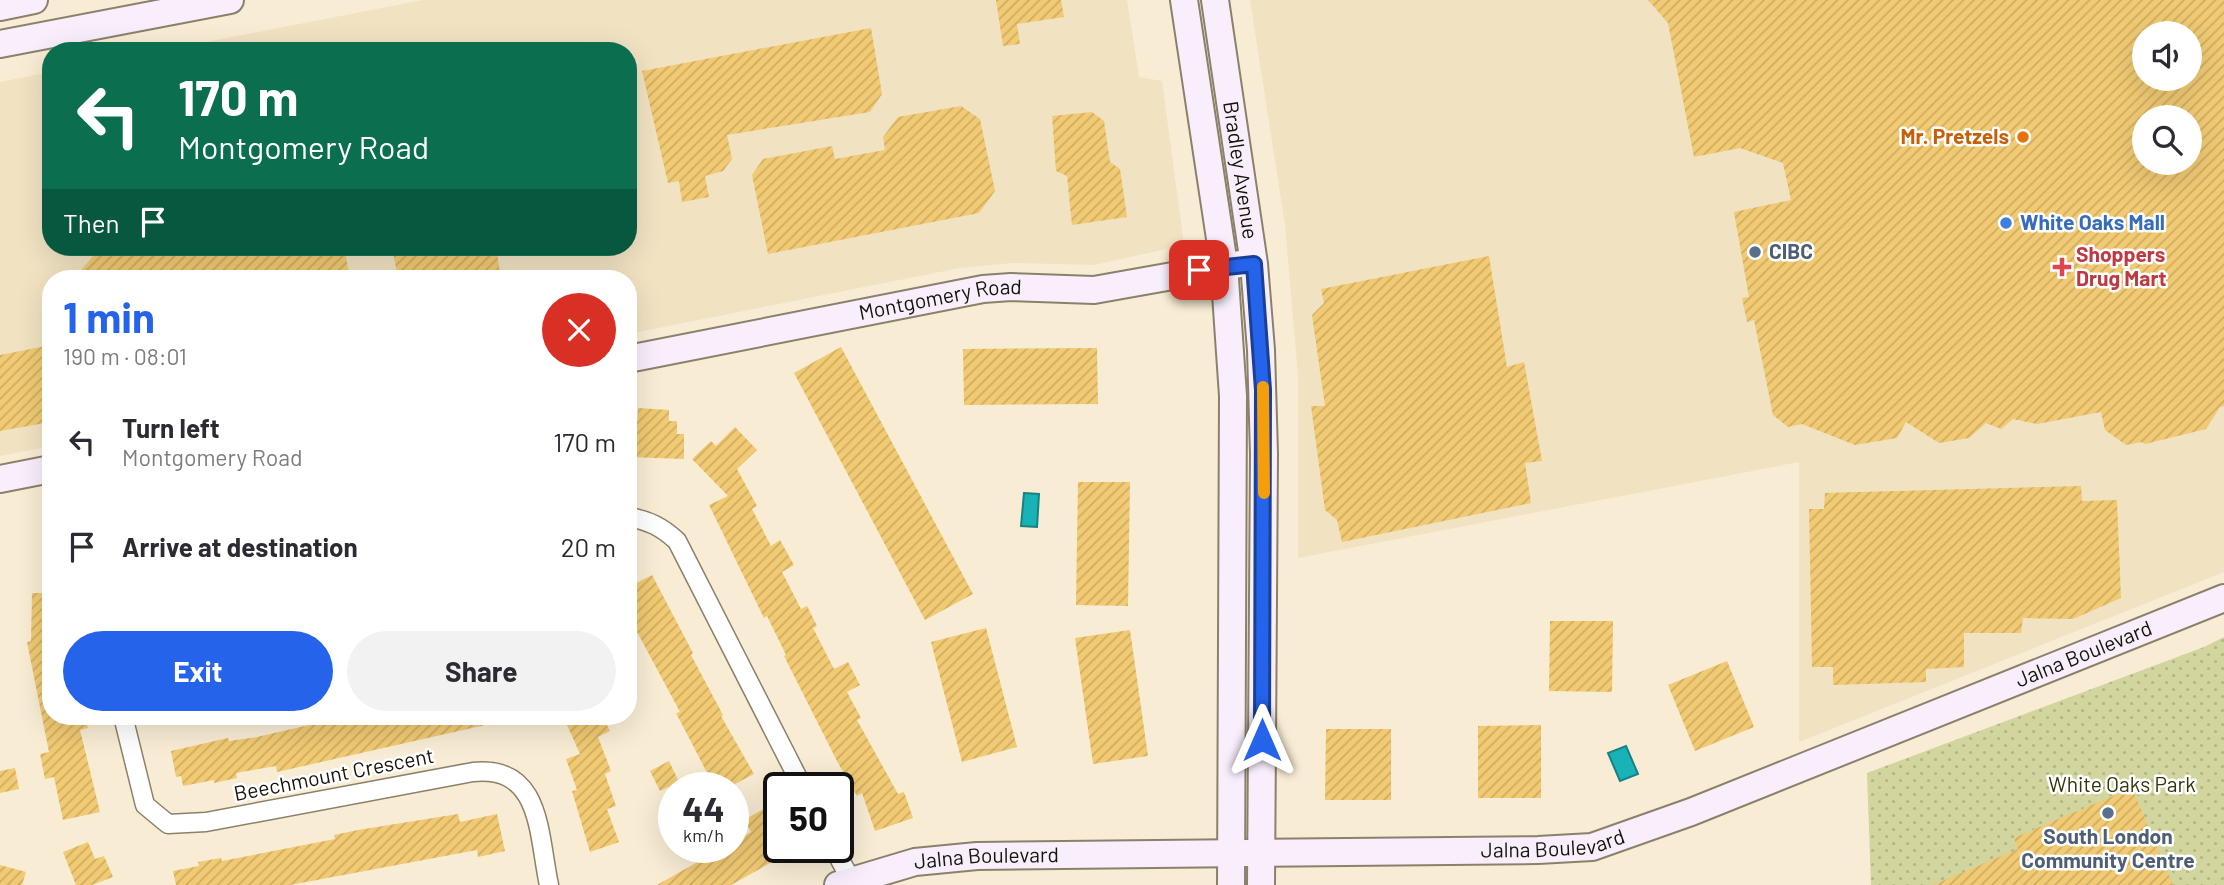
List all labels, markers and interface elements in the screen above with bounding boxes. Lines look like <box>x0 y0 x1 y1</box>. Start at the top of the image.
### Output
map controls <box>2132 21 2202 175</box>
button: sound <box>2132 21 2202 91</box>
text: 170 m <box>178 67 298 126</box>
icon: left <box>63 70 154 161</box>
street label: Bradley Avenue <box>1219 99 1264 241</box>
button: search <box>2132 105 2202 175</box>
place label: Mr. Pretzels <box>1901 123 2009 148</box>
text: Montgomery Road <box>178 127 429 165</box>
marker: Mr. Pretzels <box>2015 129 2031 145</box>
icon: arrive <box>134 203 172 241</box>
text: Then <box>63 207 120 238</box>
place label: White Oaks Mall <box>2020 209 2165 234</box>
marker: White Oaks Mall <box>1998 215 2014 231</box>
place label: CIBC <box>1769 238 1813 263</box>
pin <box>1169 240 1229 300</box>
place label: Shoppers Drug Mart <box>2076 241 2167 290</box>
marker: CIBC <box>1747 244 1763 260</box>
icon: arrive <box>1180 251 1218 289</box>
marker: Shoppers Drug Mart <box>2054 259 2070 275</box>
street label: Montgomery Road <box>856 273 1022 324</box>
text: 1 min <box>63 291 155 341</box>
button: close <box>542 293 616 367</box>
text: 190 m · 08:01 <box>63 342 187 370</box>
text: Turn left <box>122 412 220 443</box>
icon: left <box>63 423 101 461</box>
text: 170 m <box>553 426 616 457</box>
text: Montgomery Road <box>122 443 303 471</box>
icon: arrive <box>63 528 101 566</box>
text: Arrive at destination <box>122 531 358 562</box>
text: 20 m <box>561 531 616 562</box>
street label: Jalna Boulevard <box>2011 614 2155 692</box>
button: Exit <box>63 631 333 711</box>
button: Share <box>347 631 616 711</box>
position arrow <box>1225 703 1299 777</box>
street label: Beechmount Crescent <box>232 742 436 805</box>
park label: White Oaks Park <box>2048 771 2196 796</box>
speed limit sign: 50 <box>763 772 854 863</box>
text: 44 <box>682 787 725 829</box>
marker: South London Community Centre <box>2100 805 2116 821</box>
street label: Jalna Boulevard <box>1481 823 1628 862</box>
place label: South London Community Centre <box>2021 823 2195 872</box>
text: km/h <box>683 824 724 846</box>
street label: Jalna Boulevard <box>913 841 1059 873</box>

